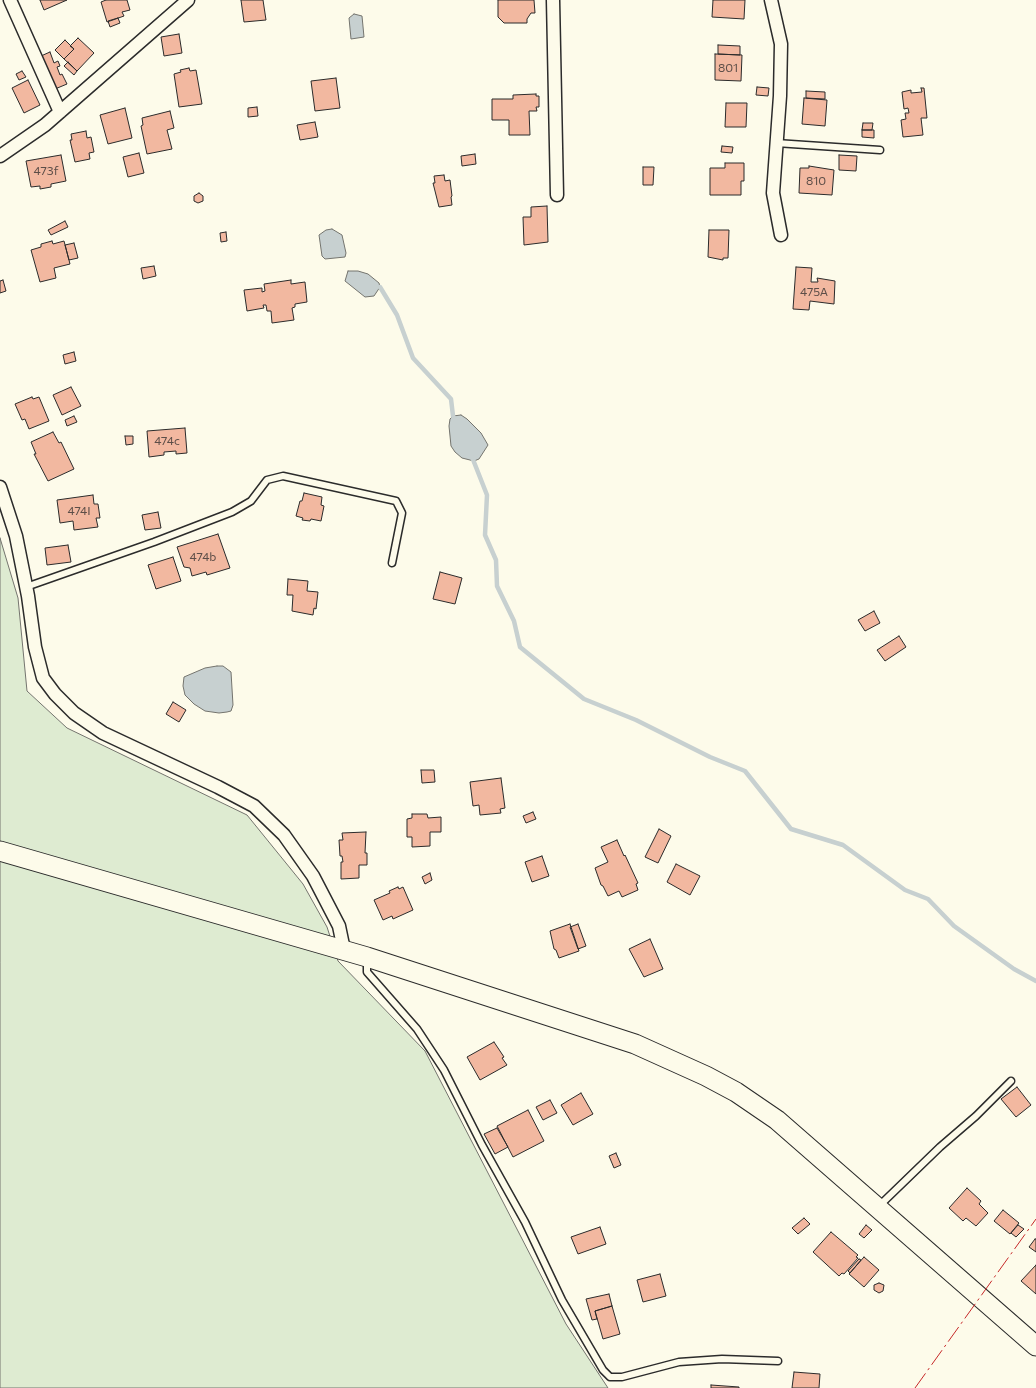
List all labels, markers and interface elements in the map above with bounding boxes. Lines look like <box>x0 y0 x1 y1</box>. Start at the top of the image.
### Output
house number: 801 <box>718 61 738 75</box>
house number: 473f <box>34 164 58 178</box>
house number: 810 <box>806 174 826 188</box>
house number: 475A <box>800 285 828 299</box>
house number: 474c <box>154 434 180 448</box>
house number: 474I <box>67 504 91 518</box>
house number: 474b <box>190 550 216 564</box>

